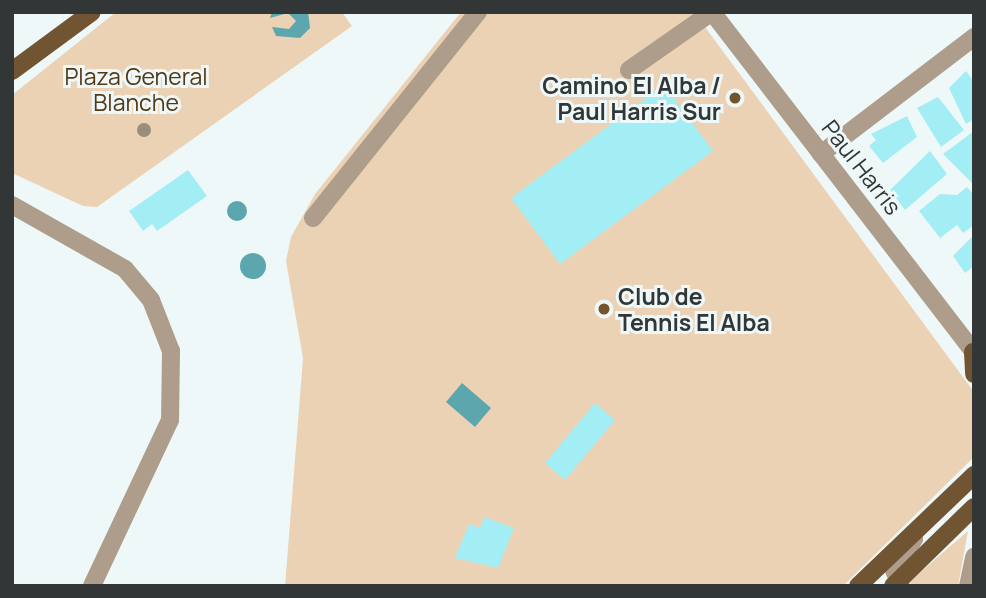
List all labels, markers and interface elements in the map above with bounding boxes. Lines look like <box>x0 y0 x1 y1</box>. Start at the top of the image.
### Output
park label: Plaza General Blanche <box>64 62 208 116</box>
place label: Camino El Alba / Paul Harris Sur <box>542 71 721 125</box>
marker: Camino El Alba / Paul Harris Sur <box>727 90 743 106</box>
street label: Paul Harris <box>817 114 907 220</box>
place label: Club de Tennis El Alba <box>618 282 770 336</box>
marker: Club de Tennis El Alba <box>596 301 612 317</box>

